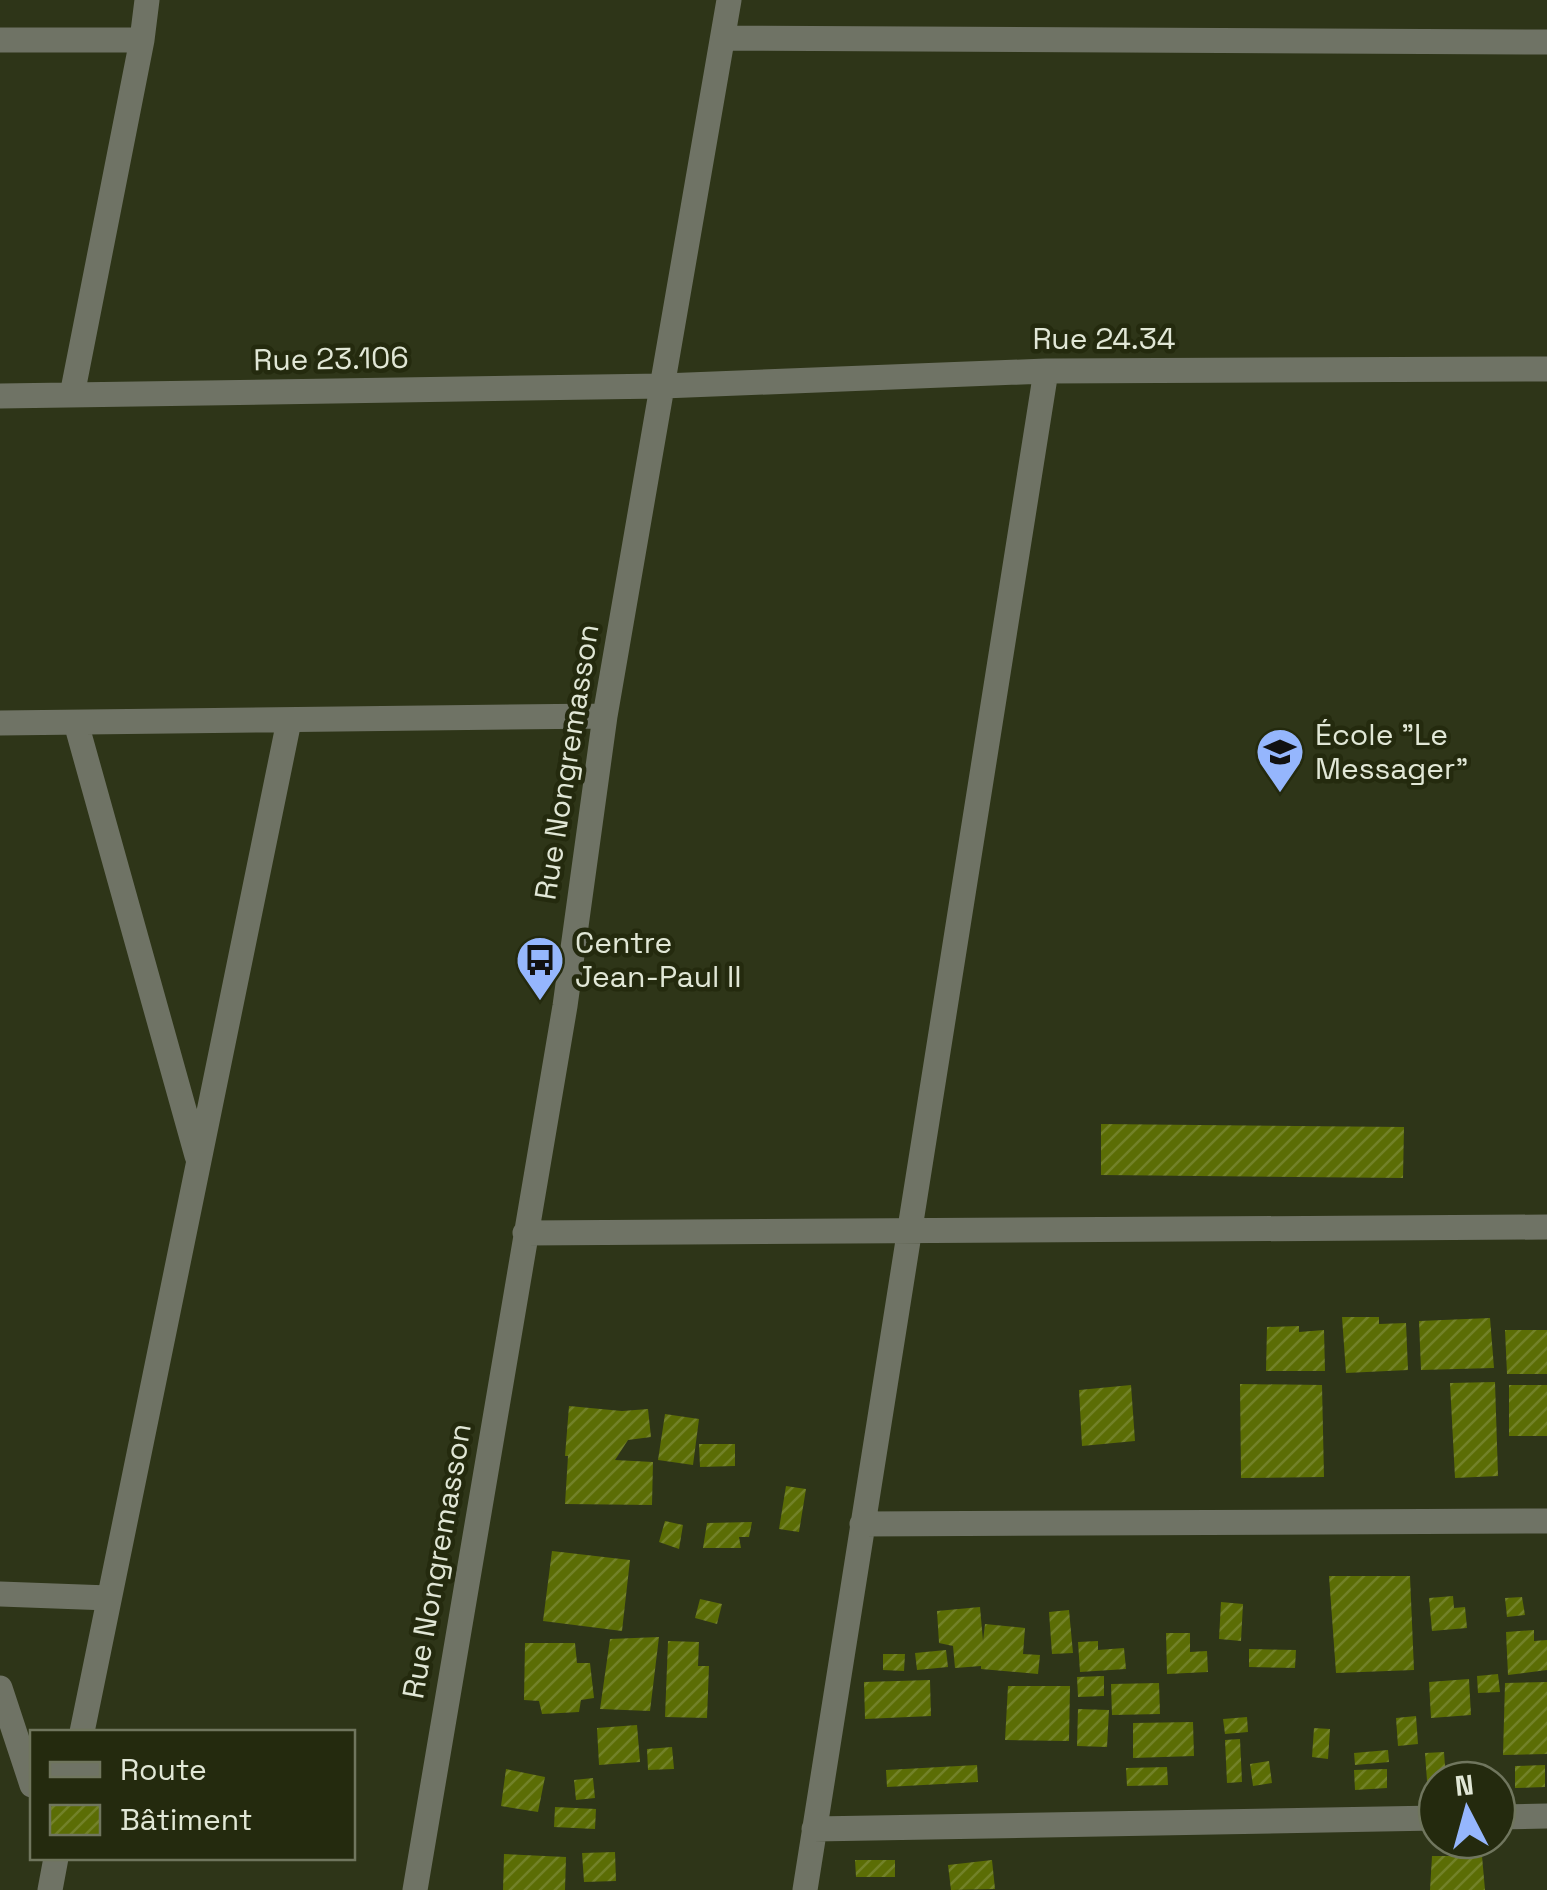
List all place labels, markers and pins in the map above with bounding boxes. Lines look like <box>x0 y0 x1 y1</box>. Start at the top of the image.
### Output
place label: École "Le Messager" <box>1315 715 1468 788</box>
school or university icon: École "Le Messager" <box>1254 726 1306 794</box>
place label: Centre Jean-Paul II <box>575 923 742 996</box>
bus stop icon: Centre Jean-Paul II <box>514 934 566 1002</box>

